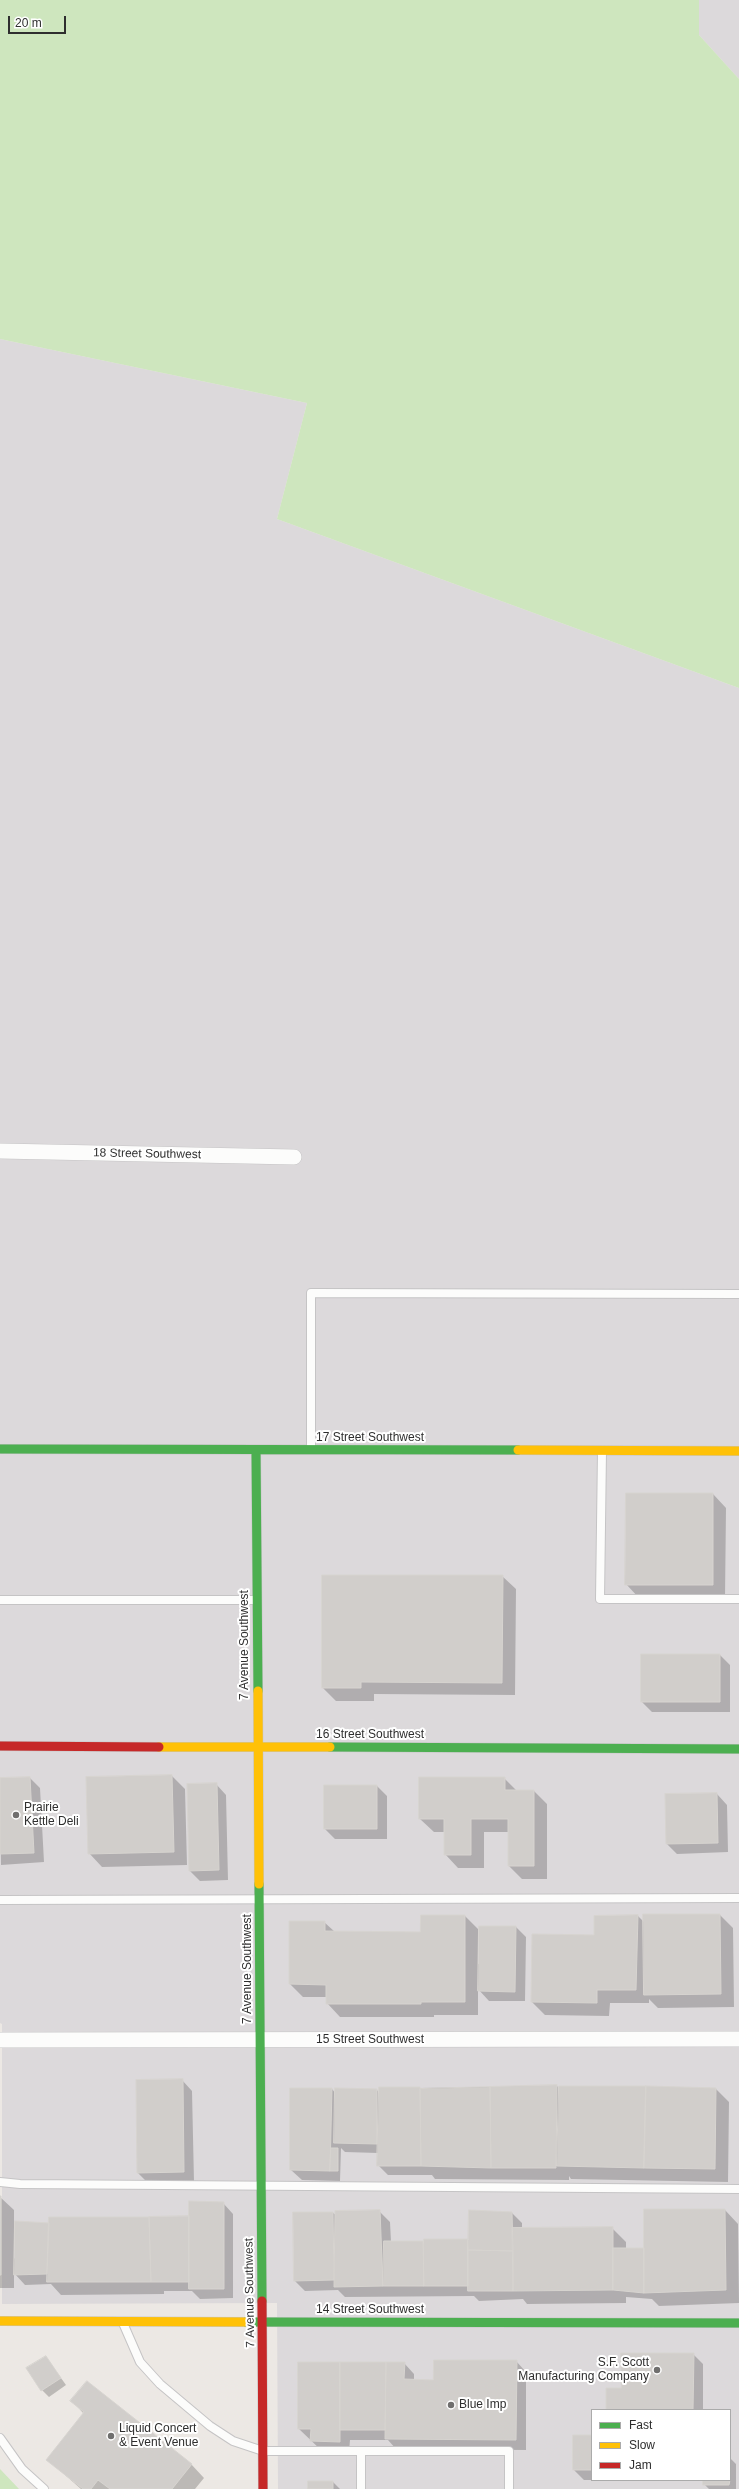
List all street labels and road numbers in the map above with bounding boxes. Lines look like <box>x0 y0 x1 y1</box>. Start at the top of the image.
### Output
street label: 18 Street Southwest <box>93 1146 201 1162</box>
street label: 17 Street Southwest <box>316 1431 424 1445</box>
street label: 7 Avenue Southwest <box>238 1590 252 1700</box>
street label: 16 Street Southwest <box>316 1728 424 1742</box>
street label: 7 Avenue Southwest <box>241 1914 255 2024</box>
street label: 15 Street Southwest <box>316 2033 424 2047</box>
street label: 7 Avenue Southwest <box>242 2238 258 2348</box>
street label: 14 Street Southwest <box>316 2303 424 2317</box>

